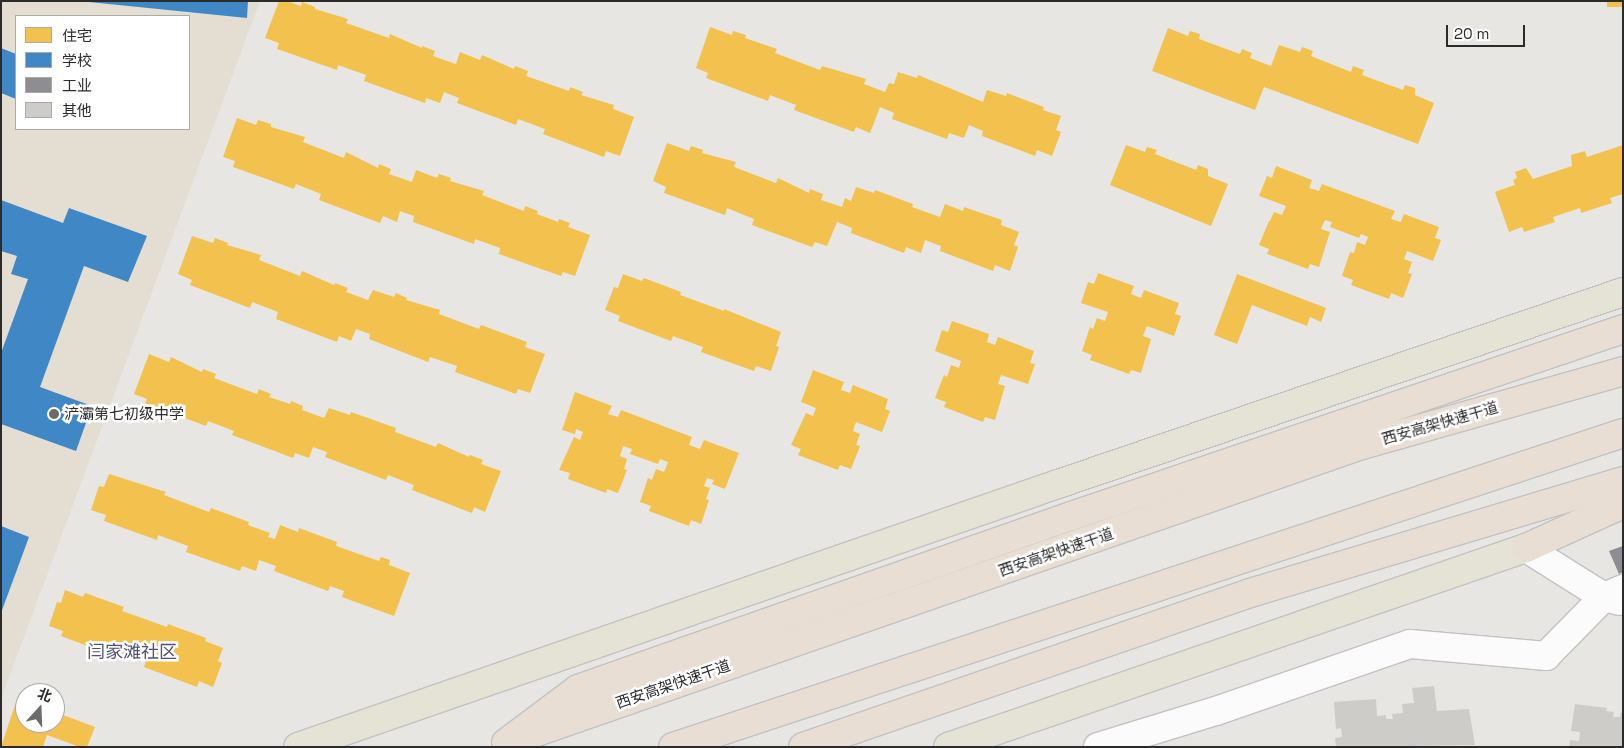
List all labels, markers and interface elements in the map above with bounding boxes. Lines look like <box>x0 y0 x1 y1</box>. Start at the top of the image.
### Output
legend <box>15 15 190 130</box>
scale bar <box>1449 15 1528 47</box>
text: 20 m <box>1454 24 1489 43</box>
text: 住宅 <box>62 26 92 45</box>
text: 学校 <box>62 51 92 70</box>
text: 工业 <box>62 76 92 95</box>
text: 其他 <box>62 101 92 120</box>
street label: 西安高架快速干道 <box>1380 398 1500 448</box>
place label: 浐灞第七初级中学 <box>64 405 184 423</box>
marker: 浐灞第七初级中学 <box>48 408 60 420</box>
street label: 西安高架快速干道 <box>996 524 1116 580</box>
district label: 闫家滩社区 <box>87 641 177 663</box>
street label: 西安高架快速干道 <box>613 656 733 712</box>
north arrow <box>15 683 65 733</box>
text: 北 <box>35 684 54 706</box>

